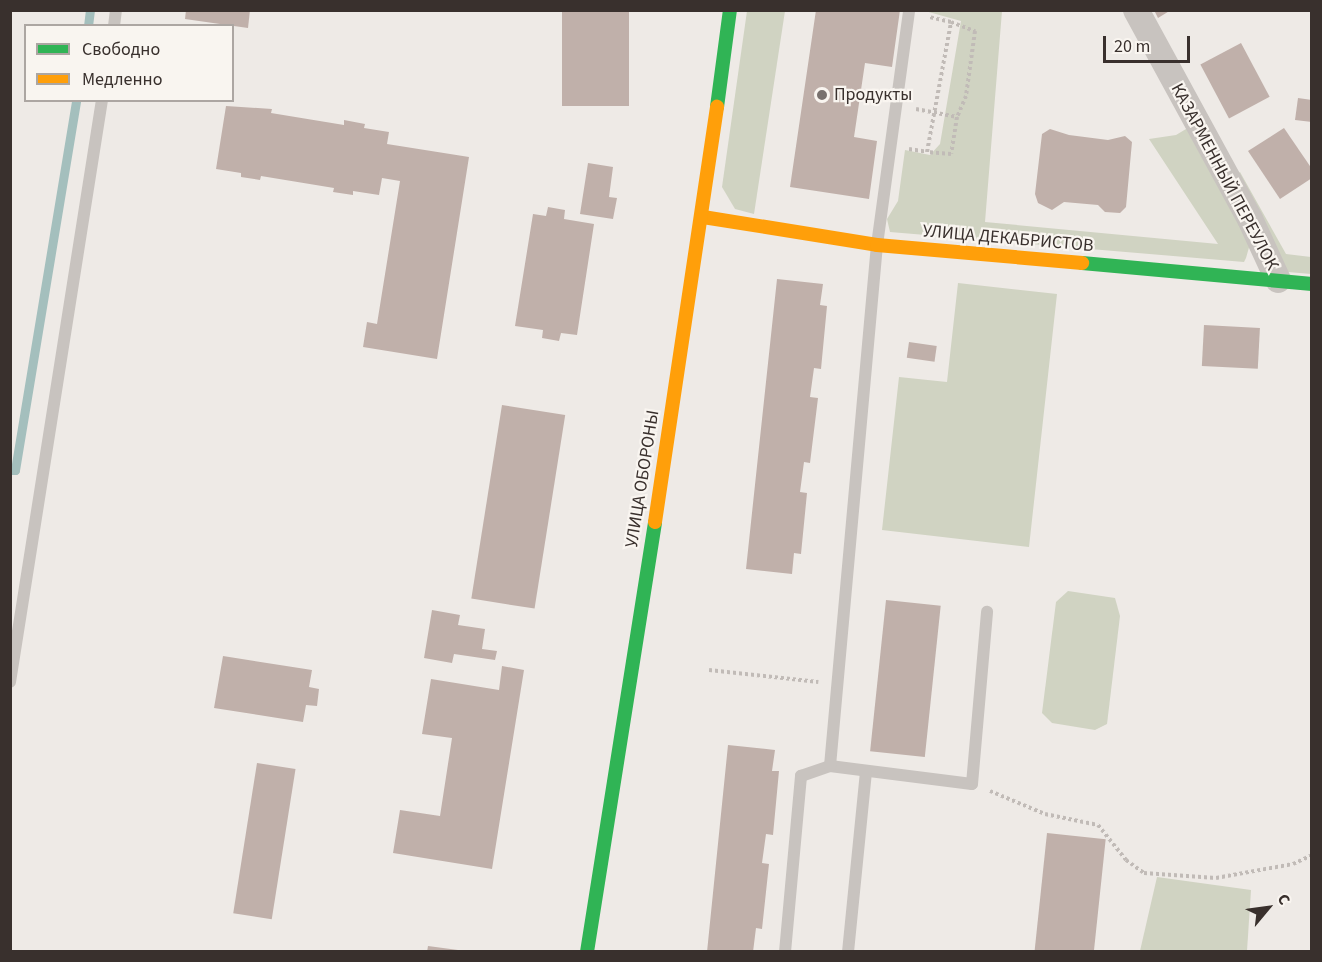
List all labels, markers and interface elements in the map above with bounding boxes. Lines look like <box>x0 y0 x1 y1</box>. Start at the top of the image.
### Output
legend <box>24 24 234 102</box>
scale bar <box>1106 24 1193 62</box>
text: 20 m <box>1114 34 1150 59</box>
text: Свободно <box>82 37 160 62</box>
text: Медленно <box>82 67 162 92</box>
street label: КАЗАРМЕННЫЙ ПЕРЕУЛОК <box>1166 80 1282 274</box>
place label: Продукты <box>834 84 912 106</box>
marker: Продукты <box>815 88 829 102</box>
street label: УЛИЦА ДЕКАБРИСТОВ <box>922 221 1094 257</box>
street label: УЛИЦА ОБОРОНЫ <box>621 409 665 549</box>
north arrow <box>1238 878 1298 938</box>
text: С <box>1272 890 1296 909</box>

